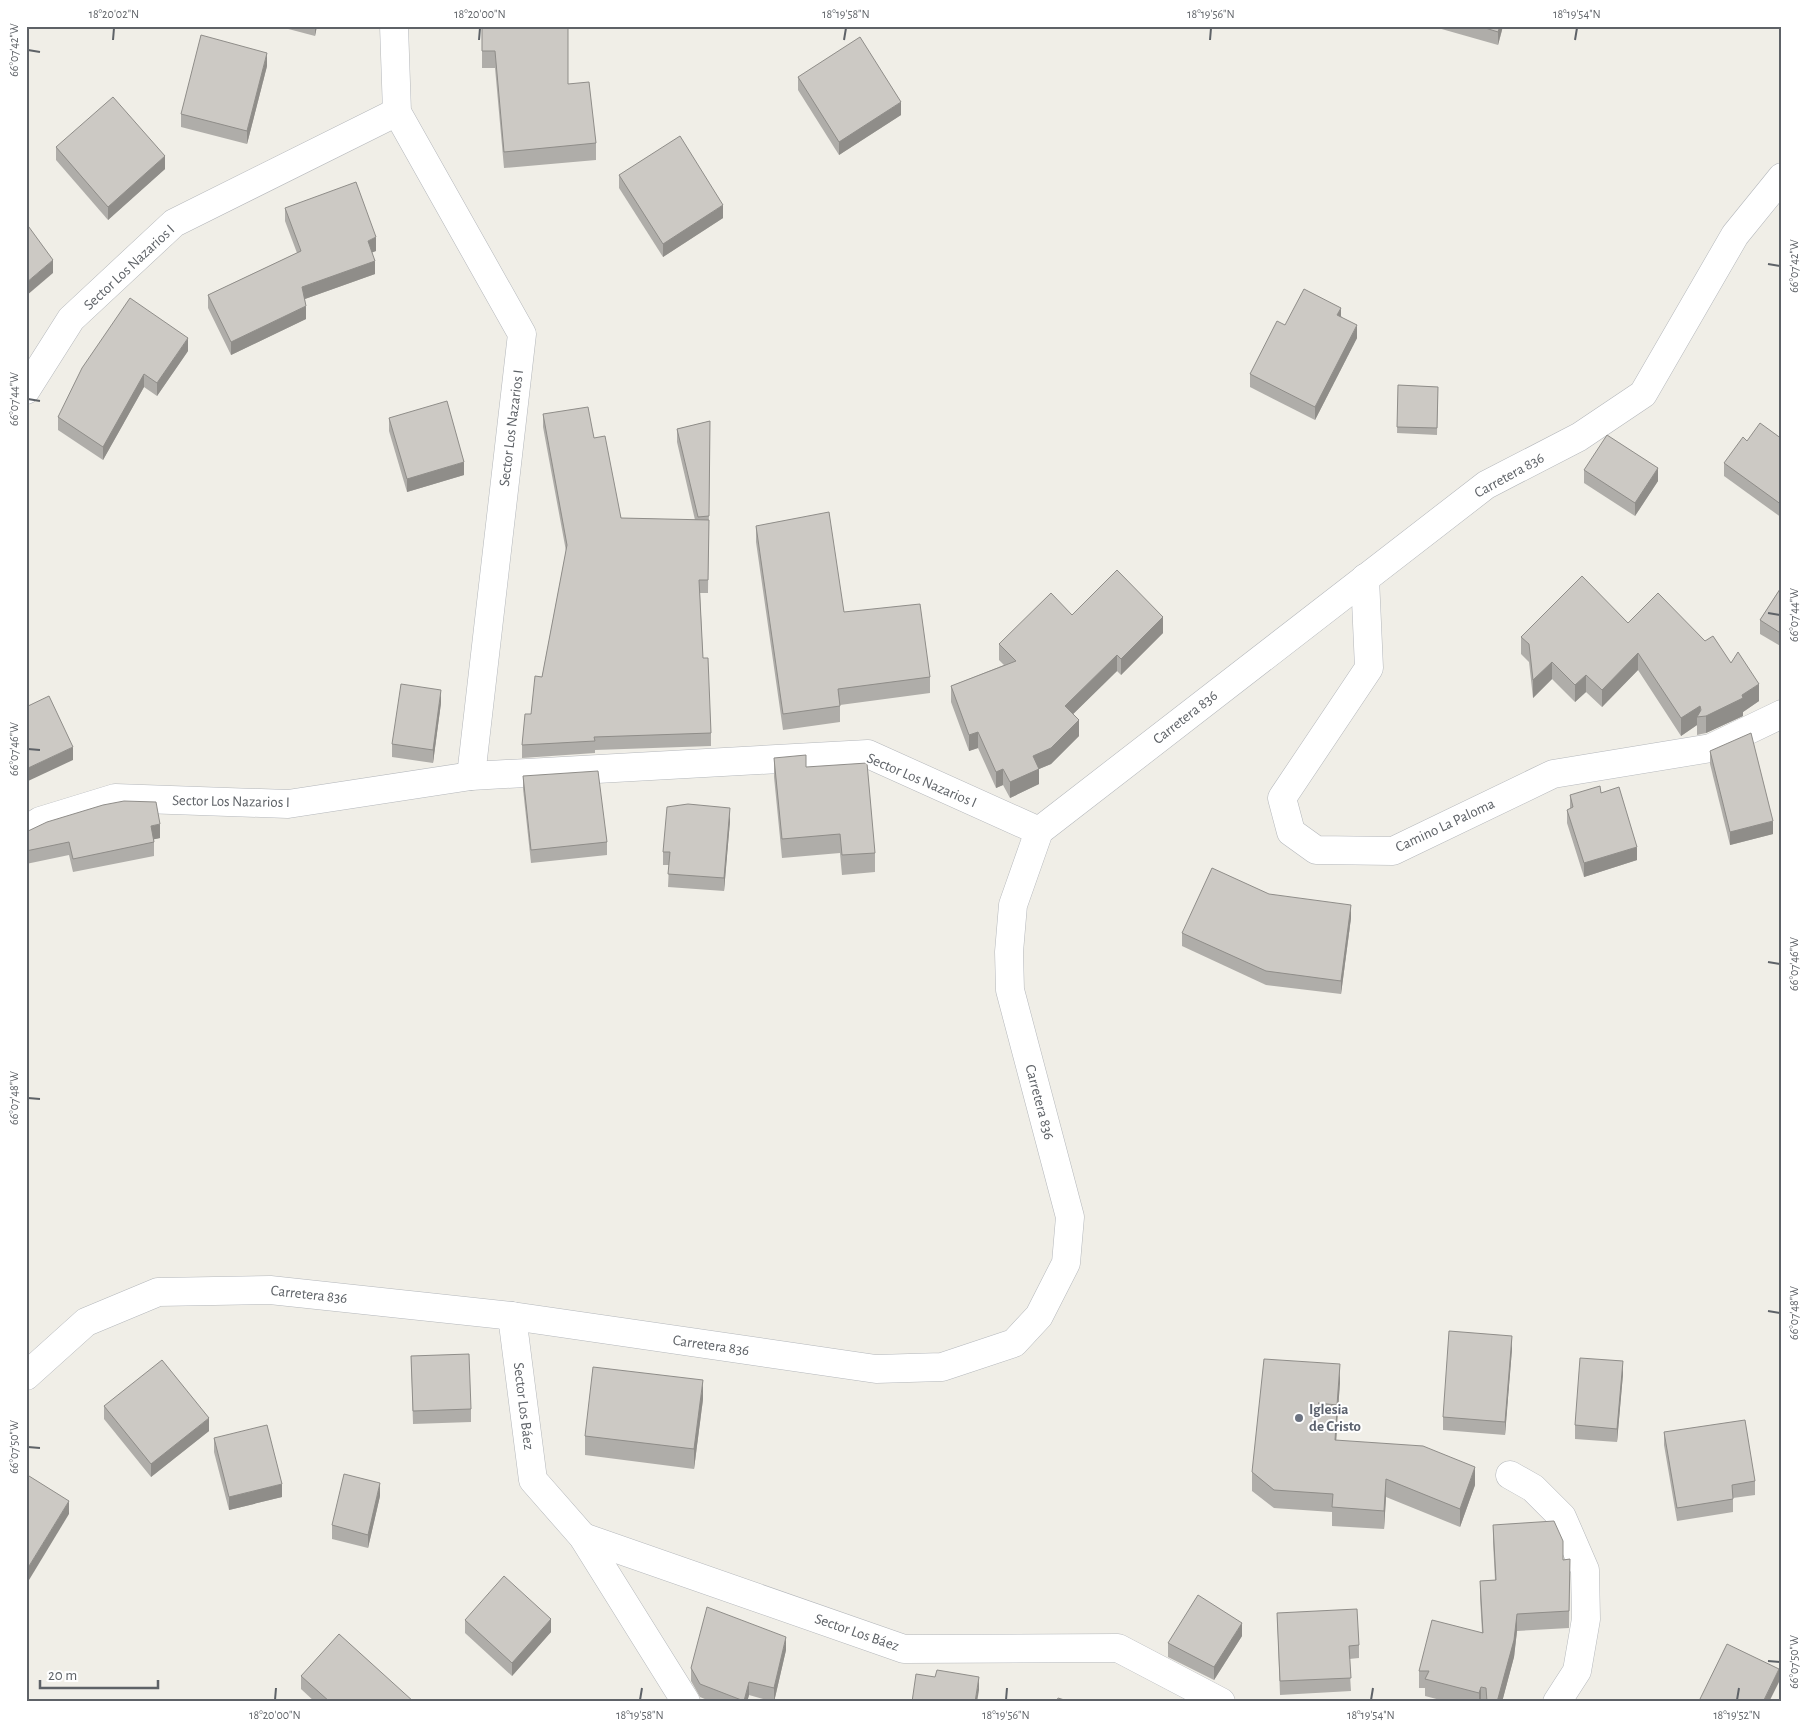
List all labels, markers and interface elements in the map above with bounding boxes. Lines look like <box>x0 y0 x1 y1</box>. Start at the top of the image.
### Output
text: 18°20'02"N <box>89 8 139 20</box>
text: 18°20'00"N <box>454 8 506 20</box>
text: 18°19'58"N <box>822 8 870 20</box>
text: 18°19'56"N <box>1187 8 1235 20</box>
text: 18°19'54"N <box>1553 8 1601 20</box>
text: 66°07'42"W <box>8 23 20 77</box>
street label: Sector Los Nazarios I <box>81 222 178 313</box>
text: 66°07'42"W <box>1788 239 1800 293</box>
street label: Sector Los Nazarios I <box>497 369 526 487</box>
text: 66°07'44"W <box>8 372 20 426</box>
street label: Carretera 836 <box>1472 450 1547 501</box>
text: 66°07'44"W <box>1788 588 1800 642</box>
street label: Carretera 836 <box>1150 688 1220 747</box>
text: 66°07'46"W <box>8 722 20 776</box>
street label: Sector Los Nazarios I <box>865 751 979 810</box>
street label: Sector Los Nazarios I <box>172 793 290 810</box>
street label: Camino La Paloma <box>1393 796 1497 855</box>
text: 66°07'46"W <box>1788 937 1800 991</box>
street label: Carretera 836 <box>1022 1063 1057 1141</box>
text: 66°07'48"W <box>8 1071 20 1125</box>
street label: Carretera 836 <box>270 1283 348 1306</box>
text: 66°07'48"W <box>1788 1286 1800 1340</box>
street label: Carretera 836 <box>672 1333 750 1358</box>
street label: Sector Los Báez <box>511 1361 536 1451</box>
place label: Iglesia de Cristo <box>1309 1402 1361 1434</box>
marker: Iglesia de Cristo <box>1293 1412 1305 1424</box>
text: 66°07'50"W <box>8 1420 20 1474</box>
street label: Sector Los Báez <box>813 1611 901 1654</box>
text: 66°07'50"W <box>1788 1635 1800 1689</box>
scale bar <box>40 1658 158 1690</box>
text: 20 m <box>48 1668 77 1683</box>
text: 18°20'00"N <box>249 1709 301 1721</box>
text: 18°19'58"N <box>616 1709 664 1721</box>
text: 18°19'56"N <box>982 1709 1030 1721</box>
text: 18°19'54"N <box>1347 1709 1395 1721</box>
text: 18°19'52"N <box>1713 1709 1761 1721</box>

